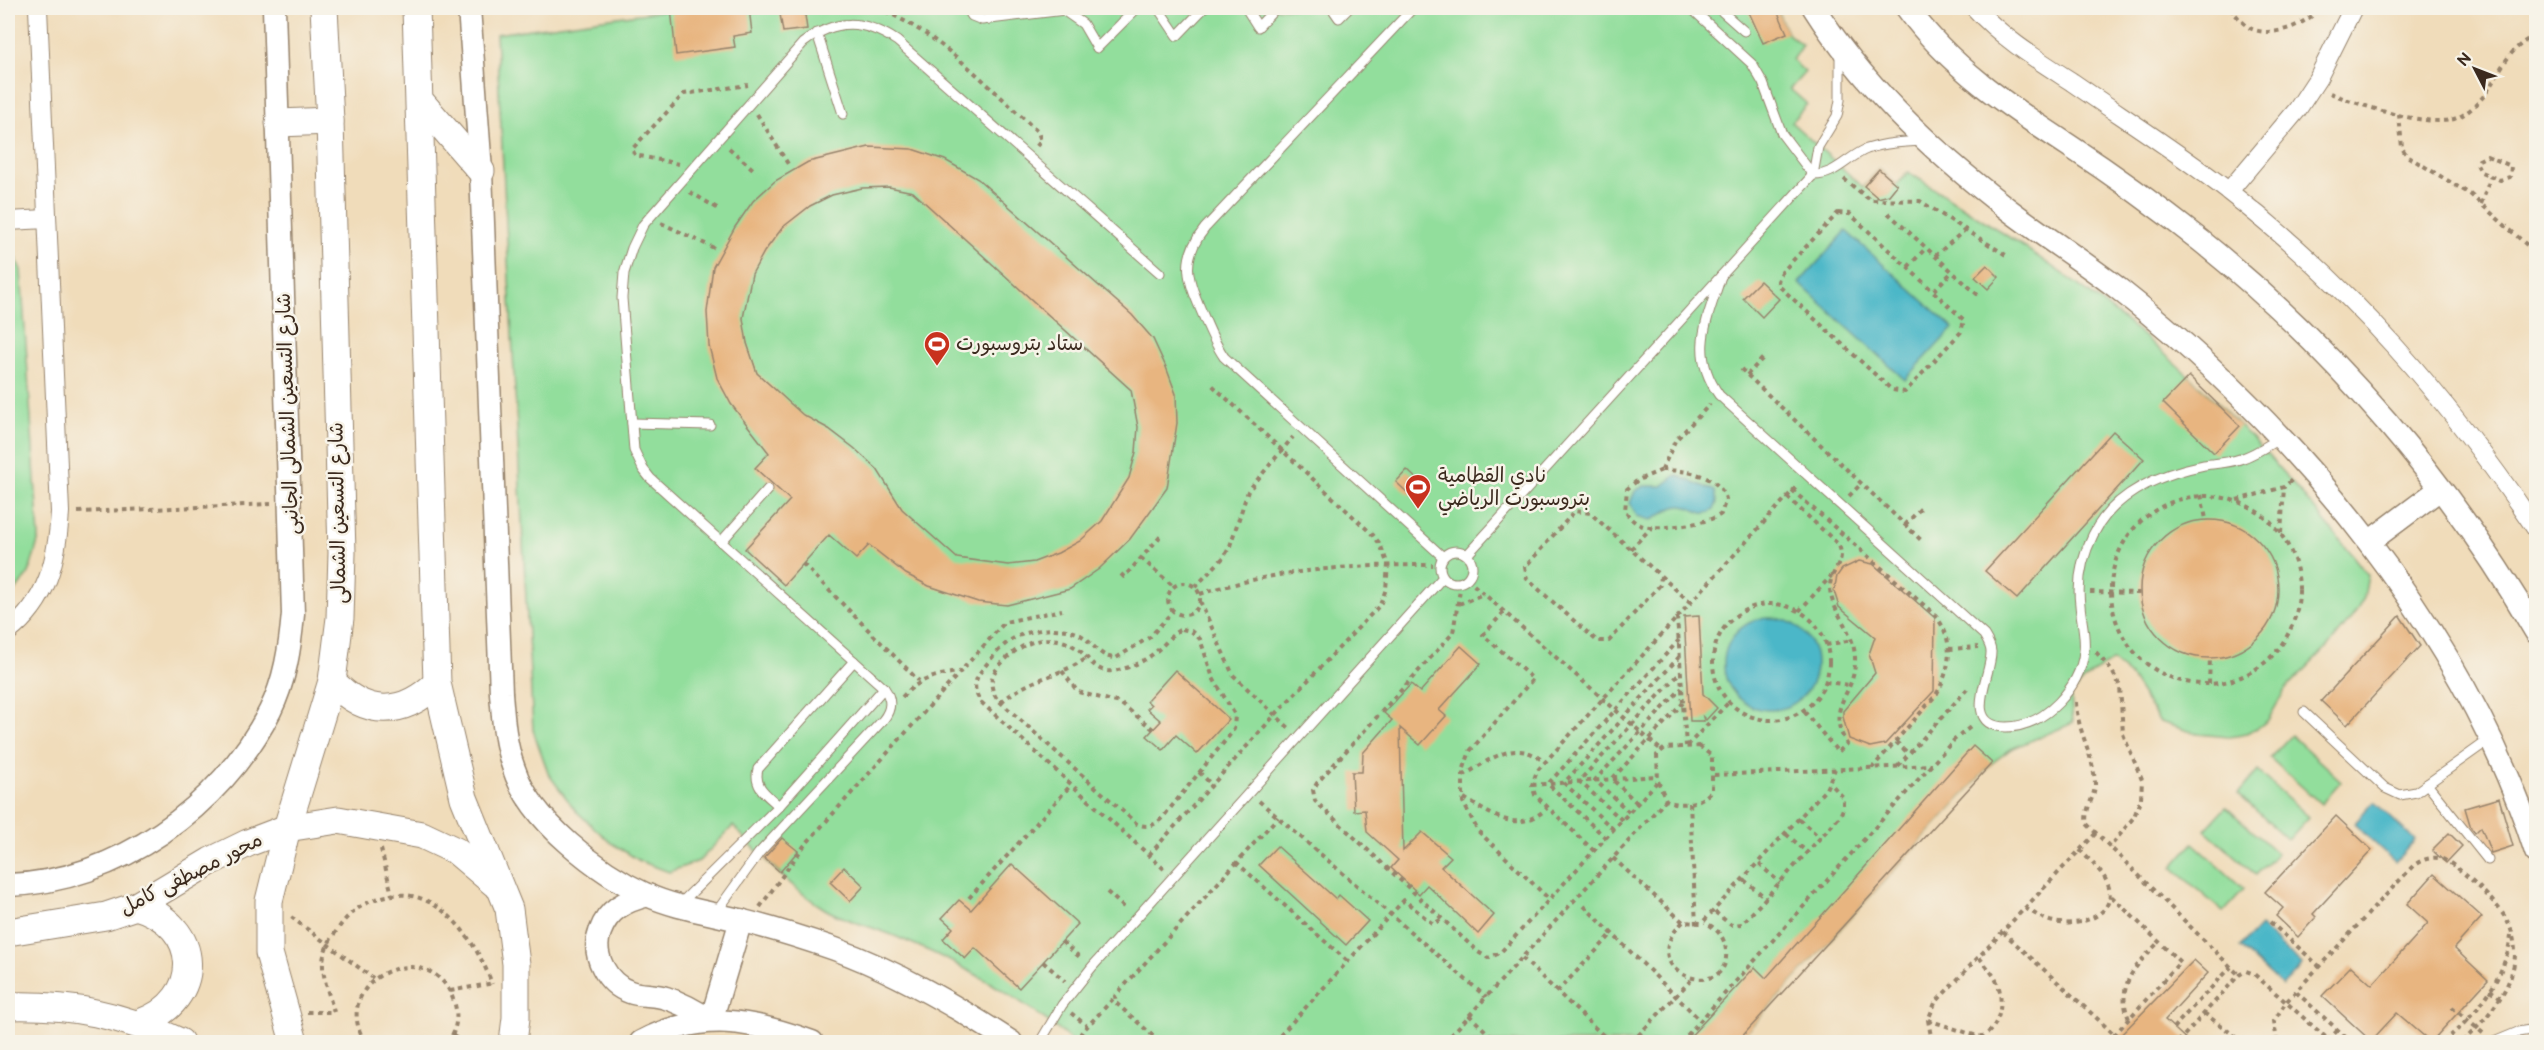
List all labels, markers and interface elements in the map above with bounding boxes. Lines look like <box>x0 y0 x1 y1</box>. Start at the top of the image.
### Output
north arrow <box>2445 39 2505 99</box>
text: N <box>2454 49 2476 71</box>
street label: شارع التسعين الشمالى الجانبى <box>272 293 305 535</box>
sports icon: ستاد بتروسبورت <box>922 329 952 367</box>
place label: ستاد بتروسبورت <box>956 332 1083 357</box>
street label: شارع التسعين الشمالى <box>324 422 353 604</box>
place label: نادي القطامية بتروسبورت الرياضي <box>1438 464 1590 516</box>
sports icon: نادي القطامية بتروسبورت الرياضي <box>1403 472 1433 510</box>
street label: محور مصطفى كامل <box>115 828 267 920</box>

